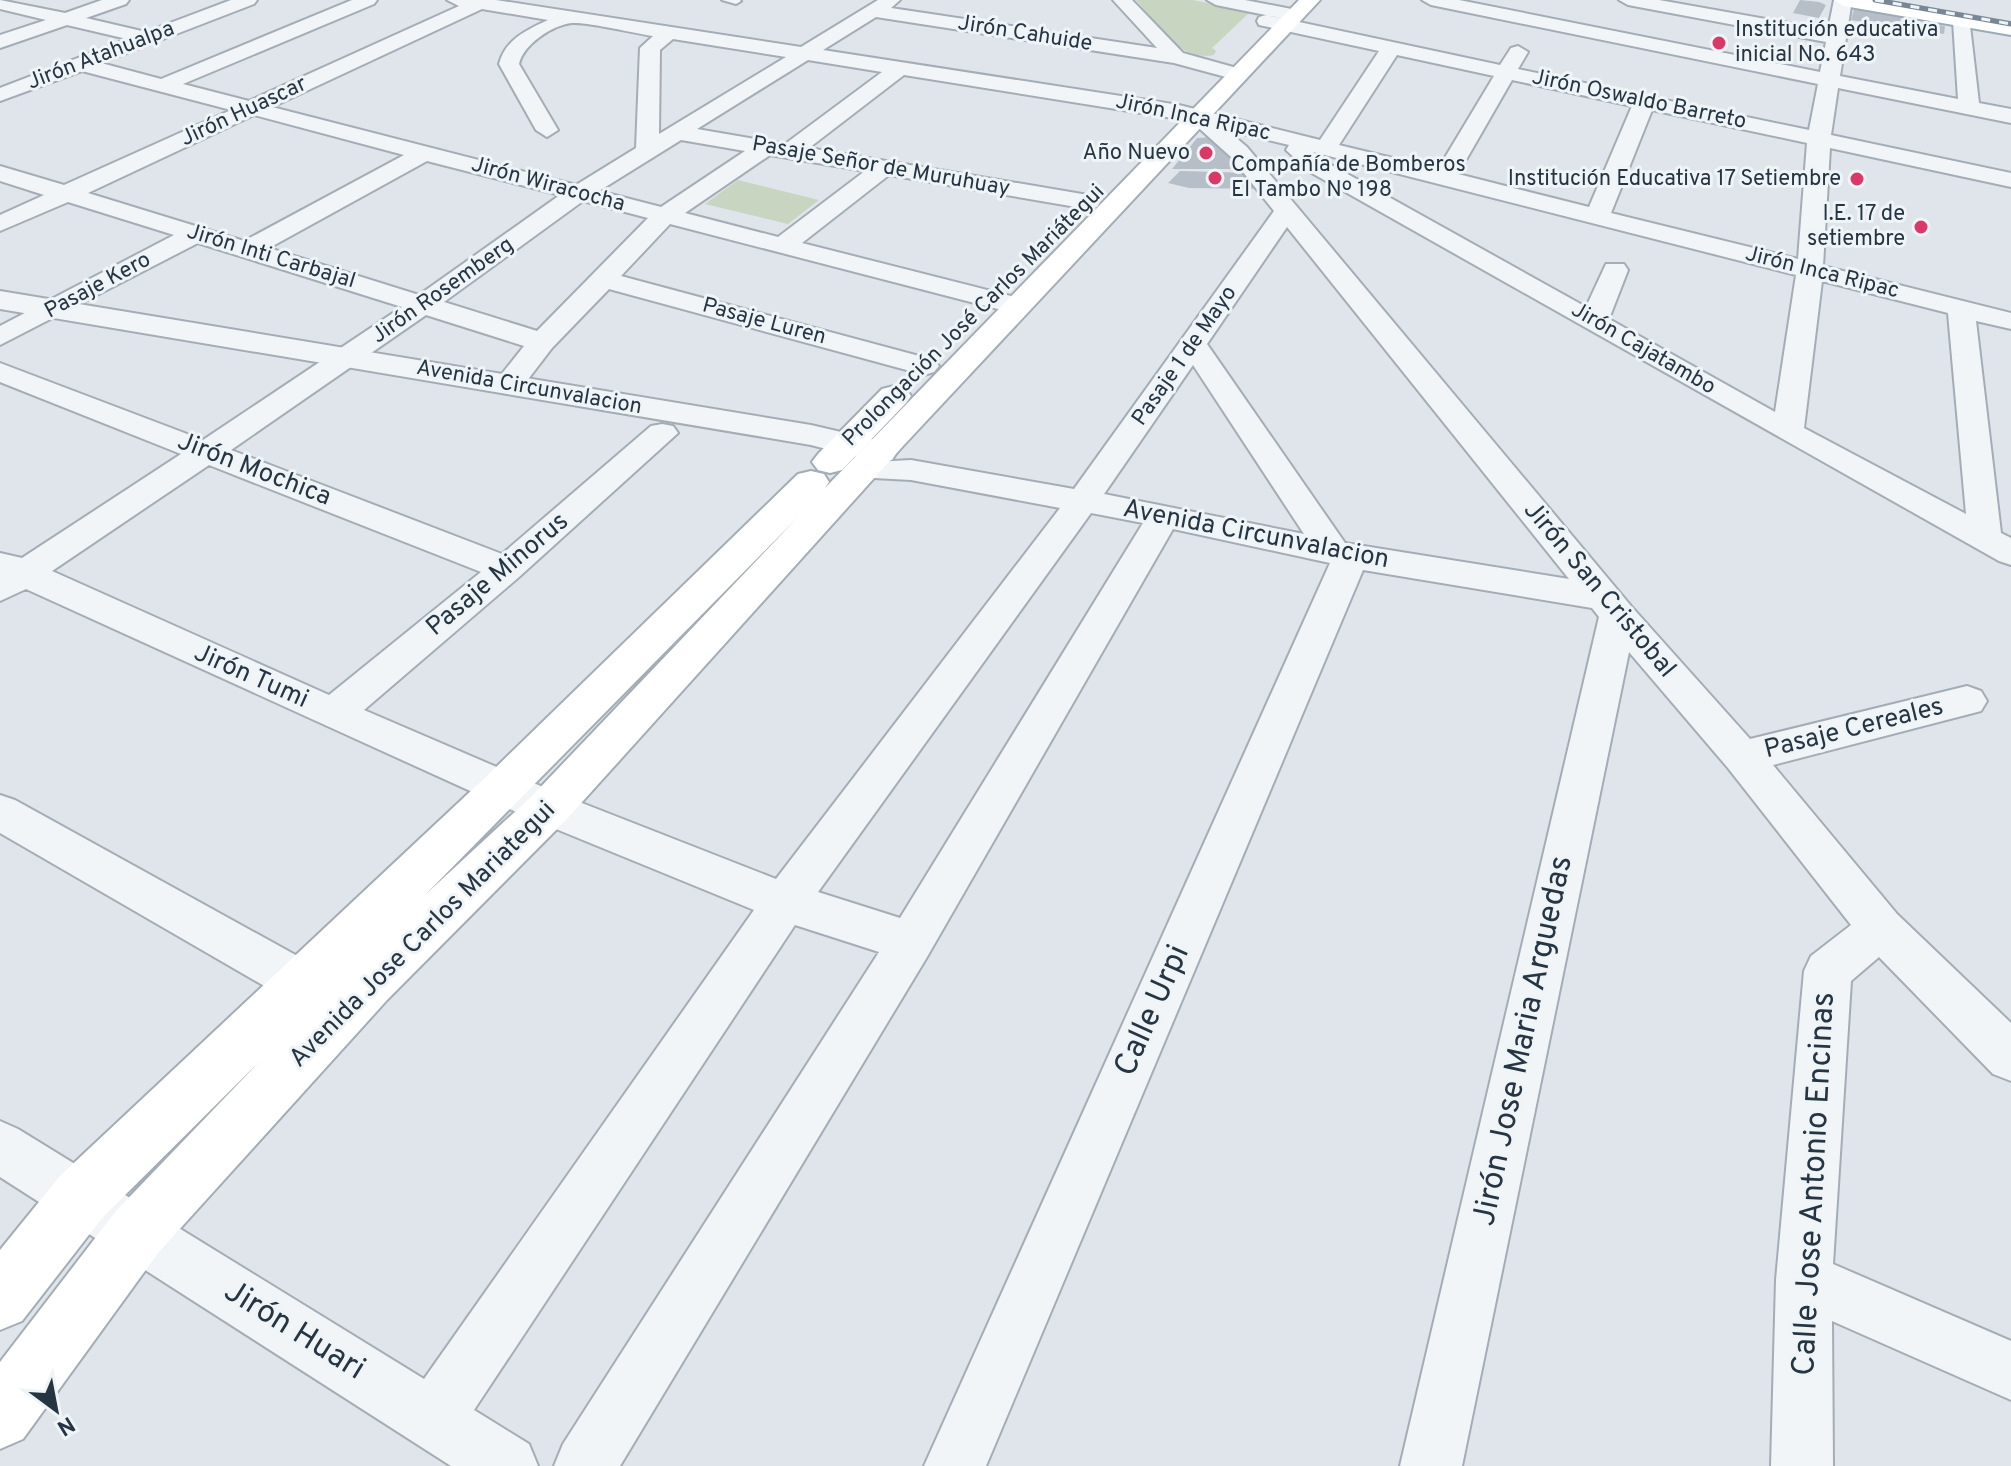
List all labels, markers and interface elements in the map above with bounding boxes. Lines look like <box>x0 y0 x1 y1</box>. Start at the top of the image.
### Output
street label: Jirón Cahuide <box>956 10 1094 58</box>
street label: Jirón Atahualpa <box>24 16 178 96</box>
place label: Institución educativa inicial No. 643 <box>1735 17 1938 69</box>
marker: Institución educativa inicial No. 643 <box>1710 34 1728 52</box>
street label: Jirón Oswaldo Barreto <box>1529 64 1749 136</box>
street label: Jirón Huascar <box>177 71 312 153</box>
street label: Jirón Inca Ripac <box>1113 88 1273 148</box>
street label: Pasaje Señor de Muruhuay <box>750 131 1012 203</box>
place label: Año Nuevo <box>1083 140 1190 167</box>
marker: Año Nuevo <box>1197 144 1215 162</box>
street label: Jirón Wiracocha <box>468 152 628 218</box>
place label: Compañía de Bomberos El Tambo Nº 198 <box>1231 152 1466 204</box>
place label: Institución Educativa 17 Setiembre <box>1508 166 1841 193</box>
marker: Compañía de Bomberos El Tambo Nº 198 <box>1206 169 1224 187</box>
marker: Institución Educativa 17 Setiembre <box>1848 170 1866 188</box>
street label: Prolongación José Carlos Mariátegui <box>837 179 1111 453</box>
place label: I.E. 17 de setiembre <box>1807 201 1905 253</box>
marker: I.E. 17 de setiembre <box>1912 218 1930 236</box>
street label: Jirón Inti Carbajal <box>184 219 358 295</box>
street label: Jirón Rosemberg <box>367 232 519 350</box>
street label: Jirón Inca Ripac <box>1742 241 1902 305</box>
street label: Pasaje Kero <box>40 247 156 325</box>
street label: Pasaje 1 de Mayo <box>1127 281 1243 431</box>
street label: Pasaje Luren <box>699 292 829 352</box>
street label: Jirón Cajatambo <box>1566 297 1720 401</box>
street label: Avenida Circunvalacion <box>414 355 644 421</box>
street label: Jirón Mochica <box>172 426 336 514</box>
street label: Avenida Circunvalacion <box>1120 493 1392 577</box>
street label: Jirón San Cristobal <box>1515 495 1683 685</box>
street label: Pasaje Minorus <box>420 506 576 644</box>
street label: Jirón Tumi <box>189 637 313 717</box>
street label: Pasaje Cereales <box>1761 691 1947 767</box>
street label: Avenida Jose Carlos Mariategui <box>283 795 563 1075</box>
street label: Jirón Jose Maria Arguedas <box>1465 852 1583 1230</box>
street label: Calle Urpi <box>1106 939 1200 1083</box>
street label: Calle Jose Antonio Encinas <box>1785 991 1845 1377</box>
street label: Jirón Huari <box>216 1272 372 1390</box>
north arrow <box>16 1370 96 1450</box>
text: N <box>51 1409 79 1440</box>

